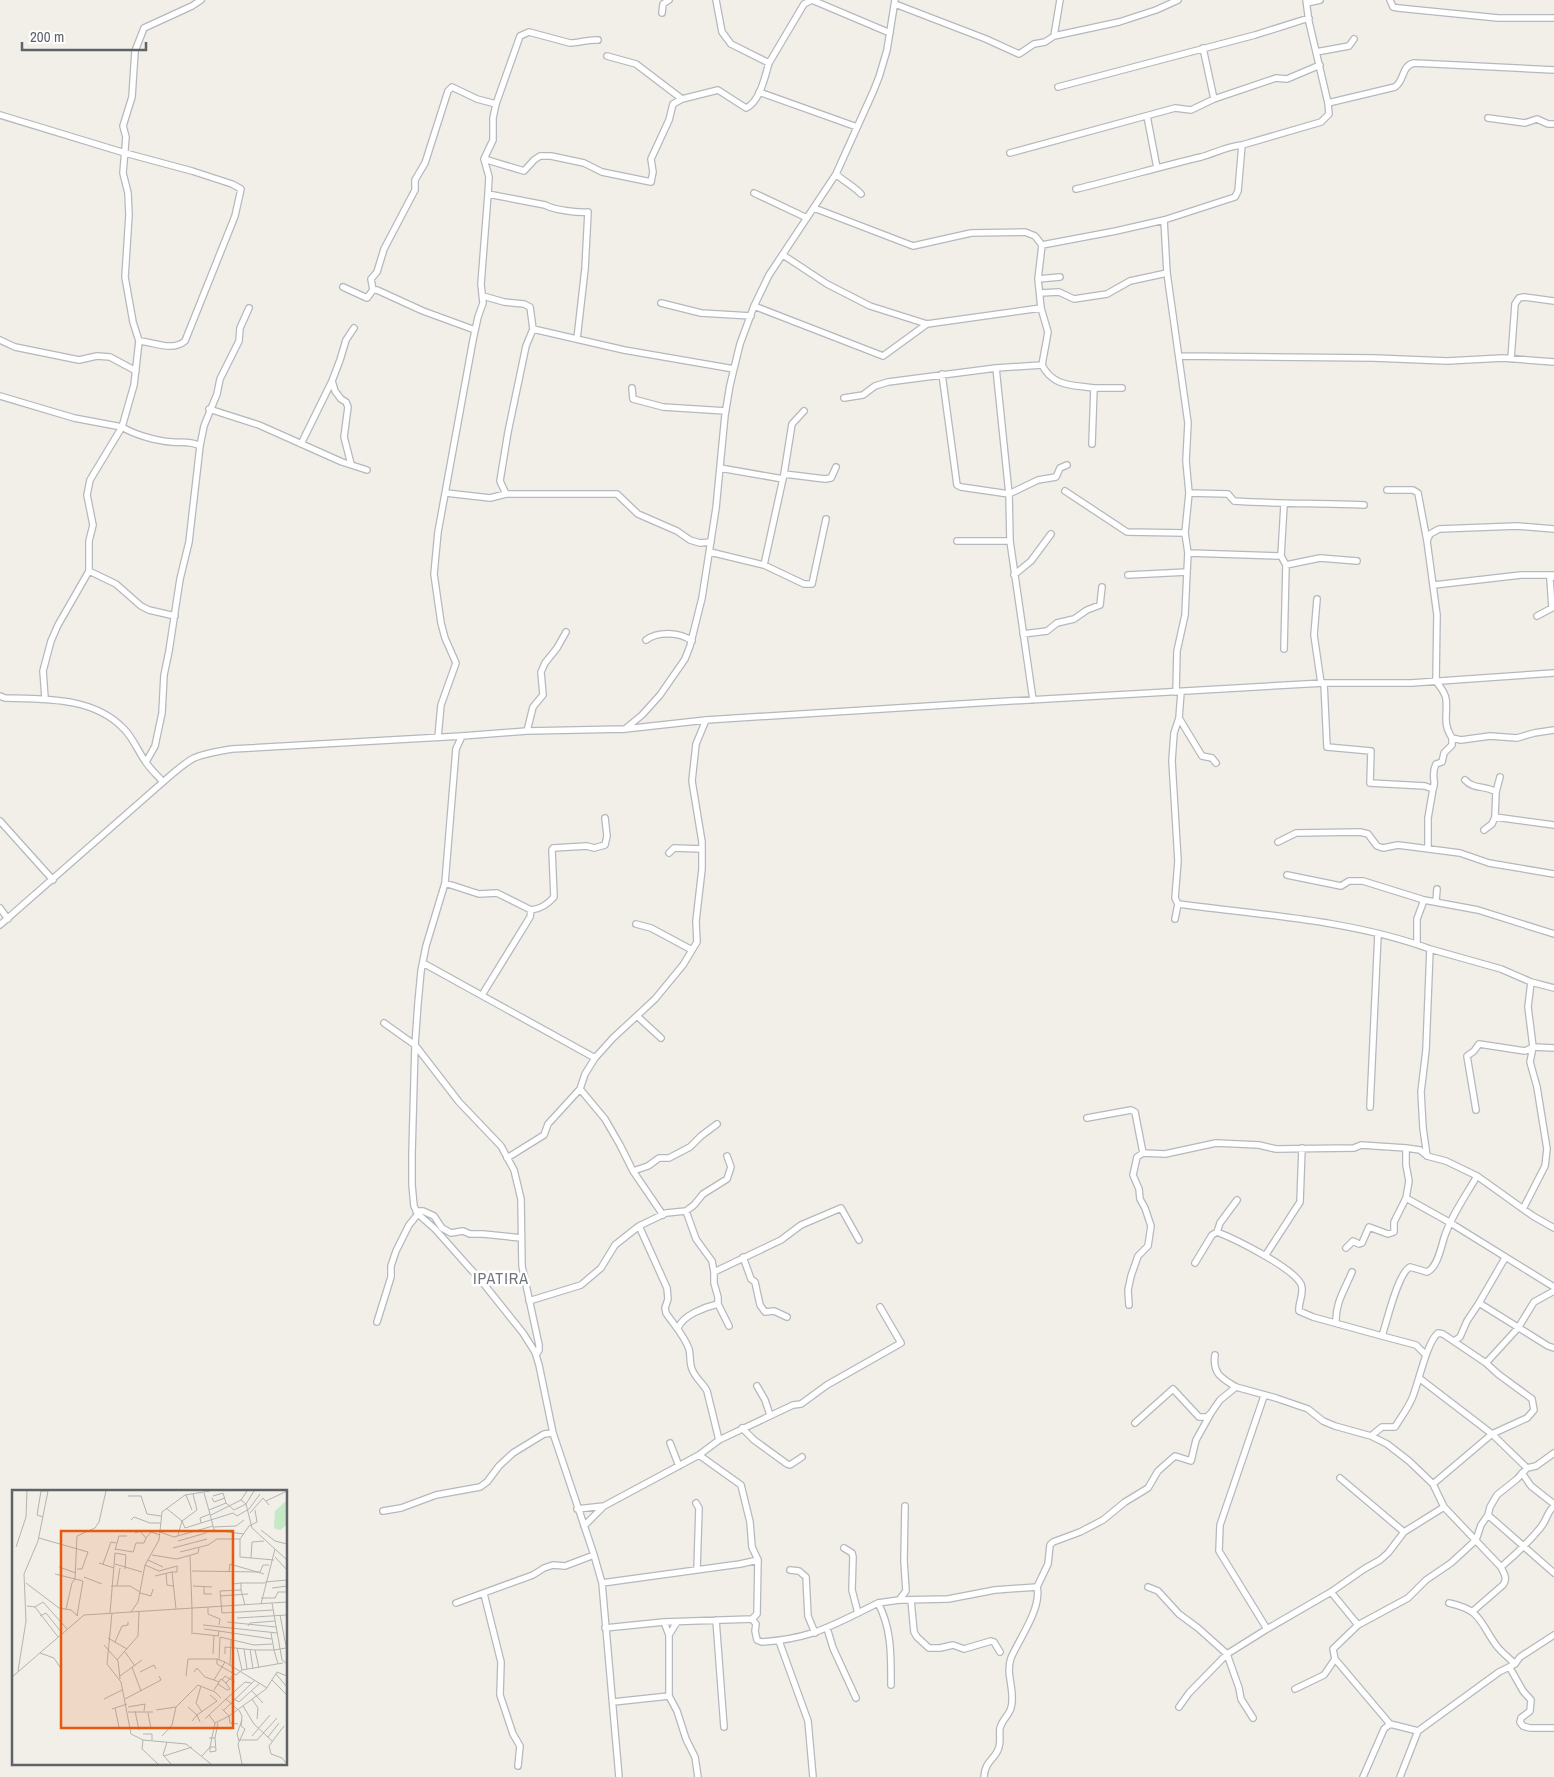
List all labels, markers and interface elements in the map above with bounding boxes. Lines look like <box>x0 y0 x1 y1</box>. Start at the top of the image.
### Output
scale bar <box>22 20 146 52</box>
text: 200 m <box>30 26 64 47</box>
district label: IPATIRA <box>473 1267 529 1289</box>
inset map <box>12 1490 288 1764</box>

